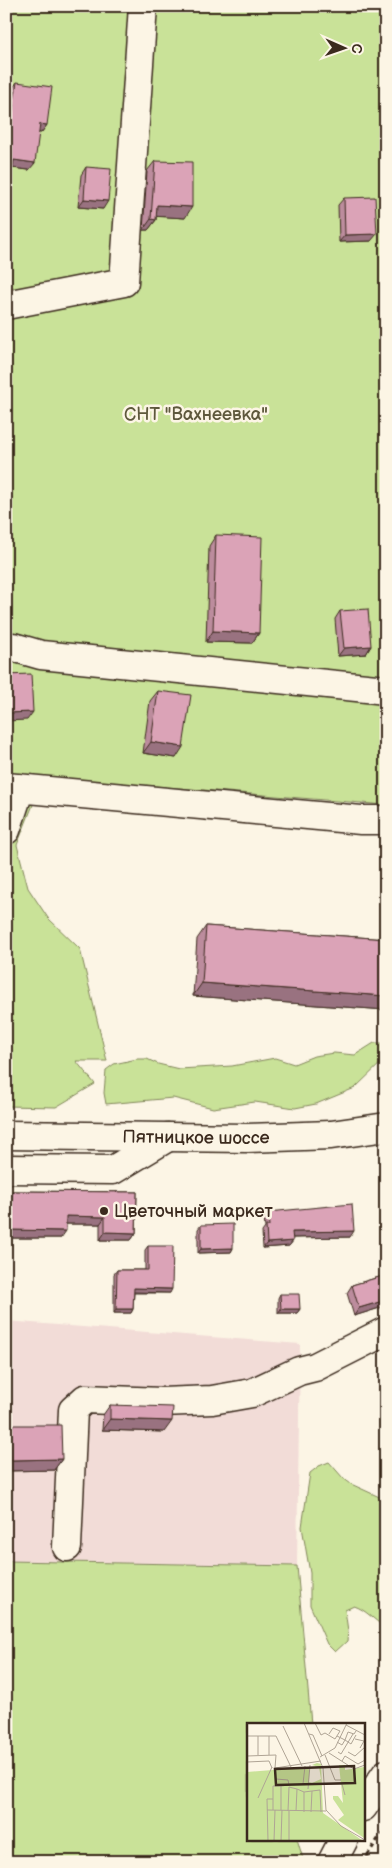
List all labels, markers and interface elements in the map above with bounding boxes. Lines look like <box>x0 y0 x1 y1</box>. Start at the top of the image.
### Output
north arrow <box>320 22 370 72</box>
text: С <box>348 43 365 54</box>
park label: СНТ "Вахнеевка" <box>124 404 268 425</box>
street label: Пятницкое шоссе <box>122 1126 270 1149</box>
place label: Цветочный маркет <box>114 1201 273 1222</box>
marker: Цветочный маркет <box>98 1205 110 1217</box>
inset map <box>247 1723 364 1840</box>

